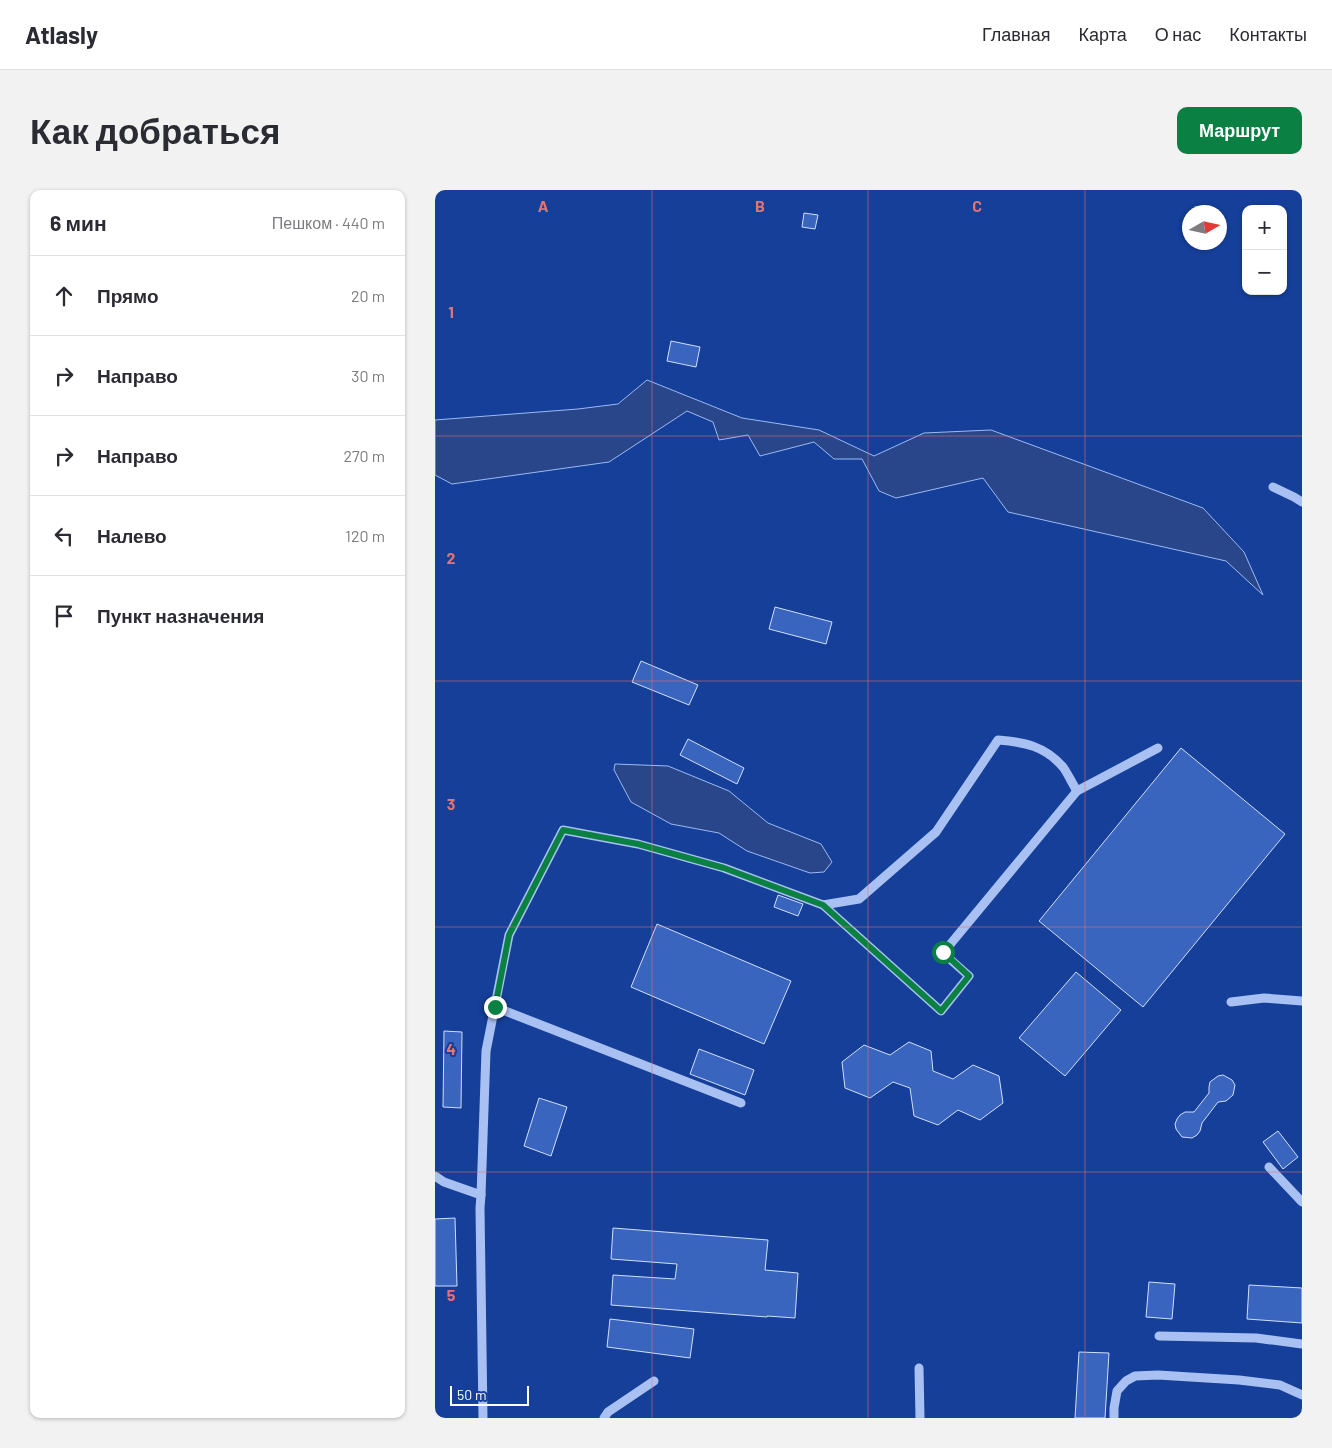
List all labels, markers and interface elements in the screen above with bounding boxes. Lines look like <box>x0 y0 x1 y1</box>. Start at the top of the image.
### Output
text: Atlasly <box>25 20 98 49</box>
text: Главная <box>982 23 1051 45</box>
text: Карта <box>1079 23 1127 45</box>
text: О нас <box>1155 23 1201 45</box>
text: Контакты <box>1229 23 1307 45</box>
button: Маршрут <box>1177 107 1302 154</box>
text: Как добраться <box>30 109 280 151</box>
text: A <box>538 196 549 215</box>
text: B <box>755 196 765 215</box>
text: C <box>972 196 982 215</box>
north arrow <box>1182 205 1227 250</box>
map controls <box>1242 205 1287 295</box>
button: + <box>1242 205 1287 250</box>
text: 6 мин <box>50 210 107 235</box>
text: Пешком · 440 m <box>272 213 385 232</box>
button: − <box>1242 250 1287 295</box>
icon: ahead <box>50 282 78 310</box>
text: Прямо <box>97 284 159 307</box>
text: 20 m <box>351 286 385 305</box>
text: 1 <box>448 302 454 321</box>
icon: right <box>50 362 78 390</box>
text: Направо <box>97 364 178 387</box>
text: 30 m <box>351 366 385 385</box>
icon: right <box>50 442 78 470</box>
text: Направо <box>97 444 178 467</box>
text: 270 m <box>343 446 385 465</box>
icon: left <box>50 522 78 550</box>
text: Налево <box>97 524 167 547</box>
text: 120 m <box>345 526 385 545</box>
text: 2 <box>447 548 456 567</box>
icon: arrive <box>50 602 78 630</box>
text: Пункт назначения <box>97 604 264 627</box>
text: 3 <box>447 794 455 813</box>
route start <box>932 941 955 964</box>
route end <box>484 996 507 1019</box>
text: 4 <box>446 1039 456 1058</box>
text: 5 <box>447 1285 456 1304</box>
scale bar <box>450 1383 529 1406</box>
text: 50 m <box>457 1386 486 1403</box>

